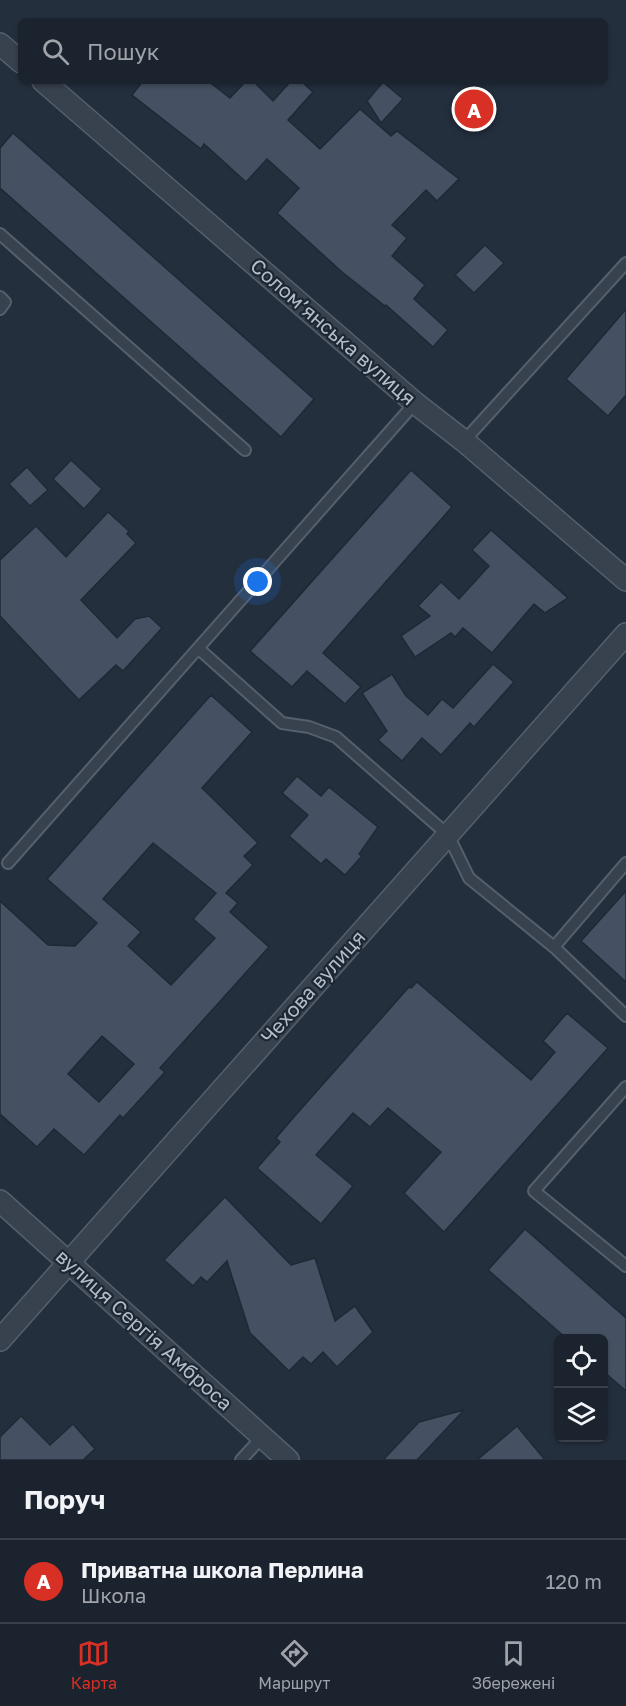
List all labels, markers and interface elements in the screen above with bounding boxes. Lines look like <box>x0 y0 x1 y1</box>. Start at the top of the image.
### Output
search box <box>18 18 608 84</box>
icon: search <box>39 35 72 68</box>
text: Пошук <box>87 38 160 65</box>
pin: A <box>454 86 494 132</box>
street label: Соломʼянська вулиця <box>246 253 421 410</box>
your location <box>243 567 272 596</box>
street label: Чехова вулиця <box>255 925 369 1048</box>
street label: вулиця Сергія Амброса <box>51 1244 238 1415</box>
map controls <box>554 1334 608 1442</box>
button: locate <box>554 1334 608 1388</box>
button: layers <box>554 1388 608 1442</box>
text: Поруч <box>24 1484 105 1515</box>
text: Приватна школа Перлина <box>81 1556 364 1583</box>
text: A <box>36 1569 51 1593</box>
text: 120 m <box>546 1569 602 1593</box>
text: Школа <box>81 1583 146 1607</box>
tab: Карта <box>71 1637 117 1693</box>
tab: Маршрут <box>258 1637 330 1693</box>
tab: Збережені <box>472 1637 555 1693</box>

